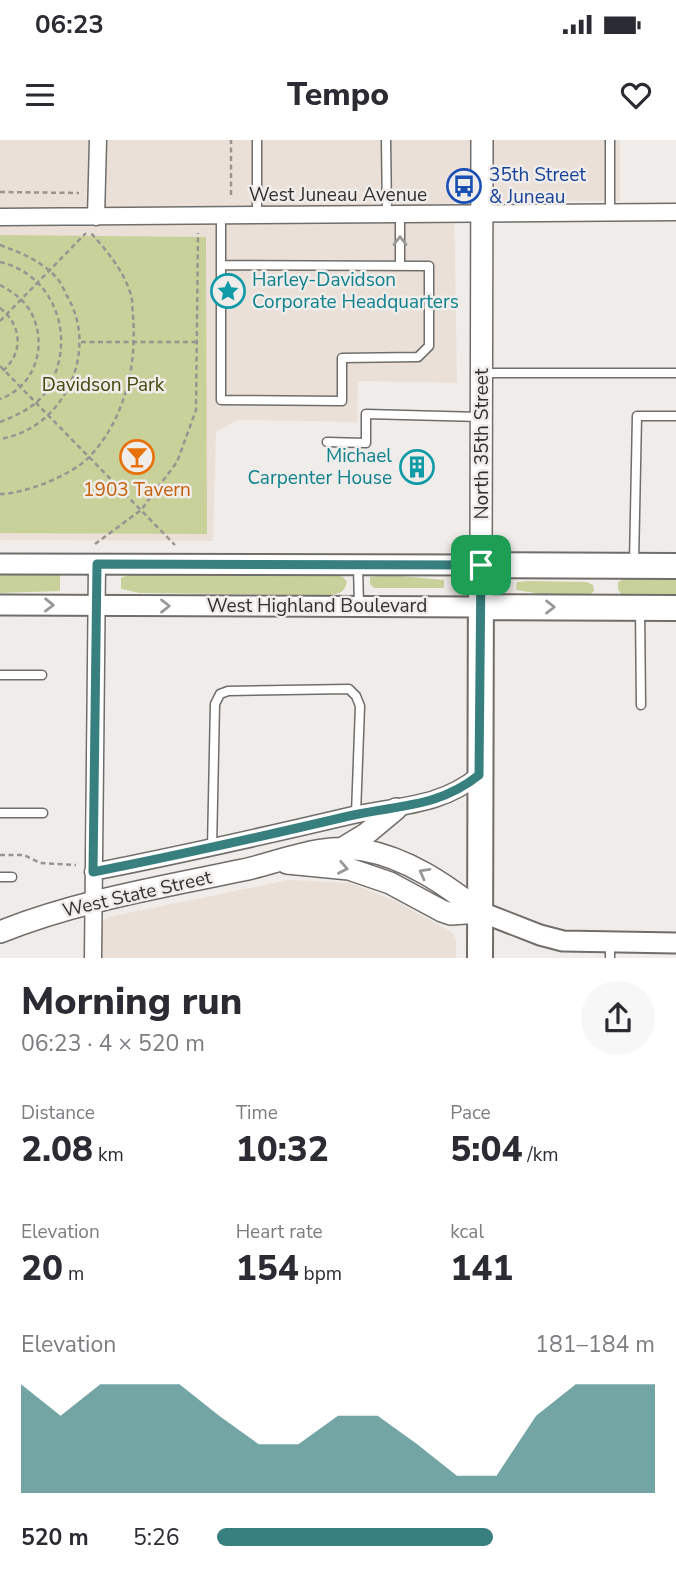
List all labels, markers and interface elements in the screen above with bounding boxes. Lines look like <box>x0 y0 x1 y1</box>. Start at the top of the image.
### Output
text: 06:23 <box>35 7 104 42</box>
text: Tempo <box>287 73 389 116</box>
icon: menu <box>21 76 59 114</box>
icon: heart <box>617 76 655 114</box>
place label: 35th Street & Juneau <box>489 162 586 210</box>
bus stop icon: 35th Street & Juneau <box>445 167 483 205</box>
street label: West Juneau Avenue <box>249 182 427 208</box>
one-way arrow <box>392 235 408 245</box>
place label: Harley-Davidson Corporate Headquarters <box>252 267 459 315</box>
place icon: Harley-Davidson Corporate Headquarters <box>209 272 247 310</box>
street label: North 35th Street <box>469 368 495 520</box>
park label: Davidson Park <box>42 372 165 398</box>
bar icon: 1903 Tavern <box>118 438 156 476</box>
place label: Michael Carpenter House <box>247 443 392 491</box>
building icon: Michael Carpenter House <box>398 448 436 486</box>
place label: 1903 Tavern <box>83 477 191 503</box>
pin <box>451 535 511 595</box>
icon: arrive <box>462 546 500 584</box>
street label: West Highland Boulevard <box>207 593 427 619</box>
one-way arrow <box>43 598 54 613</box>
one-way arrow <box>161 598 171 614</box>
one-way arrow <box>545 599 555 615</box>
one-way arrow <box>337 860 349 875</box>
street label: West State Street <box>60 864 214 924</box>
one-way arrow <box>419 868 432 881</box>
text: Morning run <box>21 976 242 1027</box>
button: share <box>581 981 655 1055</box>
text: 06:23 · 4 × 520 m <box>21 1028 205 1059</box>
text: Distance <box>21 1100 95 1126</box>
text: Time <box>236 1100 278 1126</box>
text: Pace <box>450 1100 491 1126</box>
text: 2.08 <box>21 1126 93 1173</box>
text: 10:32 <box>236 1126 329 1173</box>
text: 5:04 <box>450 1126 522 1173</box>
text: km <box>93 1142 124 1168</box>
text: /km <box>522 1142 558 1168</box>
text: Elevation <box>21 1219 100 1245</box>
text: Heart rate <box>236 1219 323 1245</box>
text: kcal <box>450 1219 484 1245</box>
text: 20 <box>21 1245 63 1292</box>
text: 154 <box>236 1245 299 1292</box>
text: 141 <box>450 1245 513 1292</box>
text: m <box>63 1261 84 1287</box>
text: bpm <box>299 1261 342 1287</box>
text: Elevation <box>21 1329 116 1360</box>
text: 181–184 m <box>535 1329 655 1360</box>
text: 520 m <box>21 1522 89 1553</box>
text: 5:26 <box>133 1522 180 1553</box>

